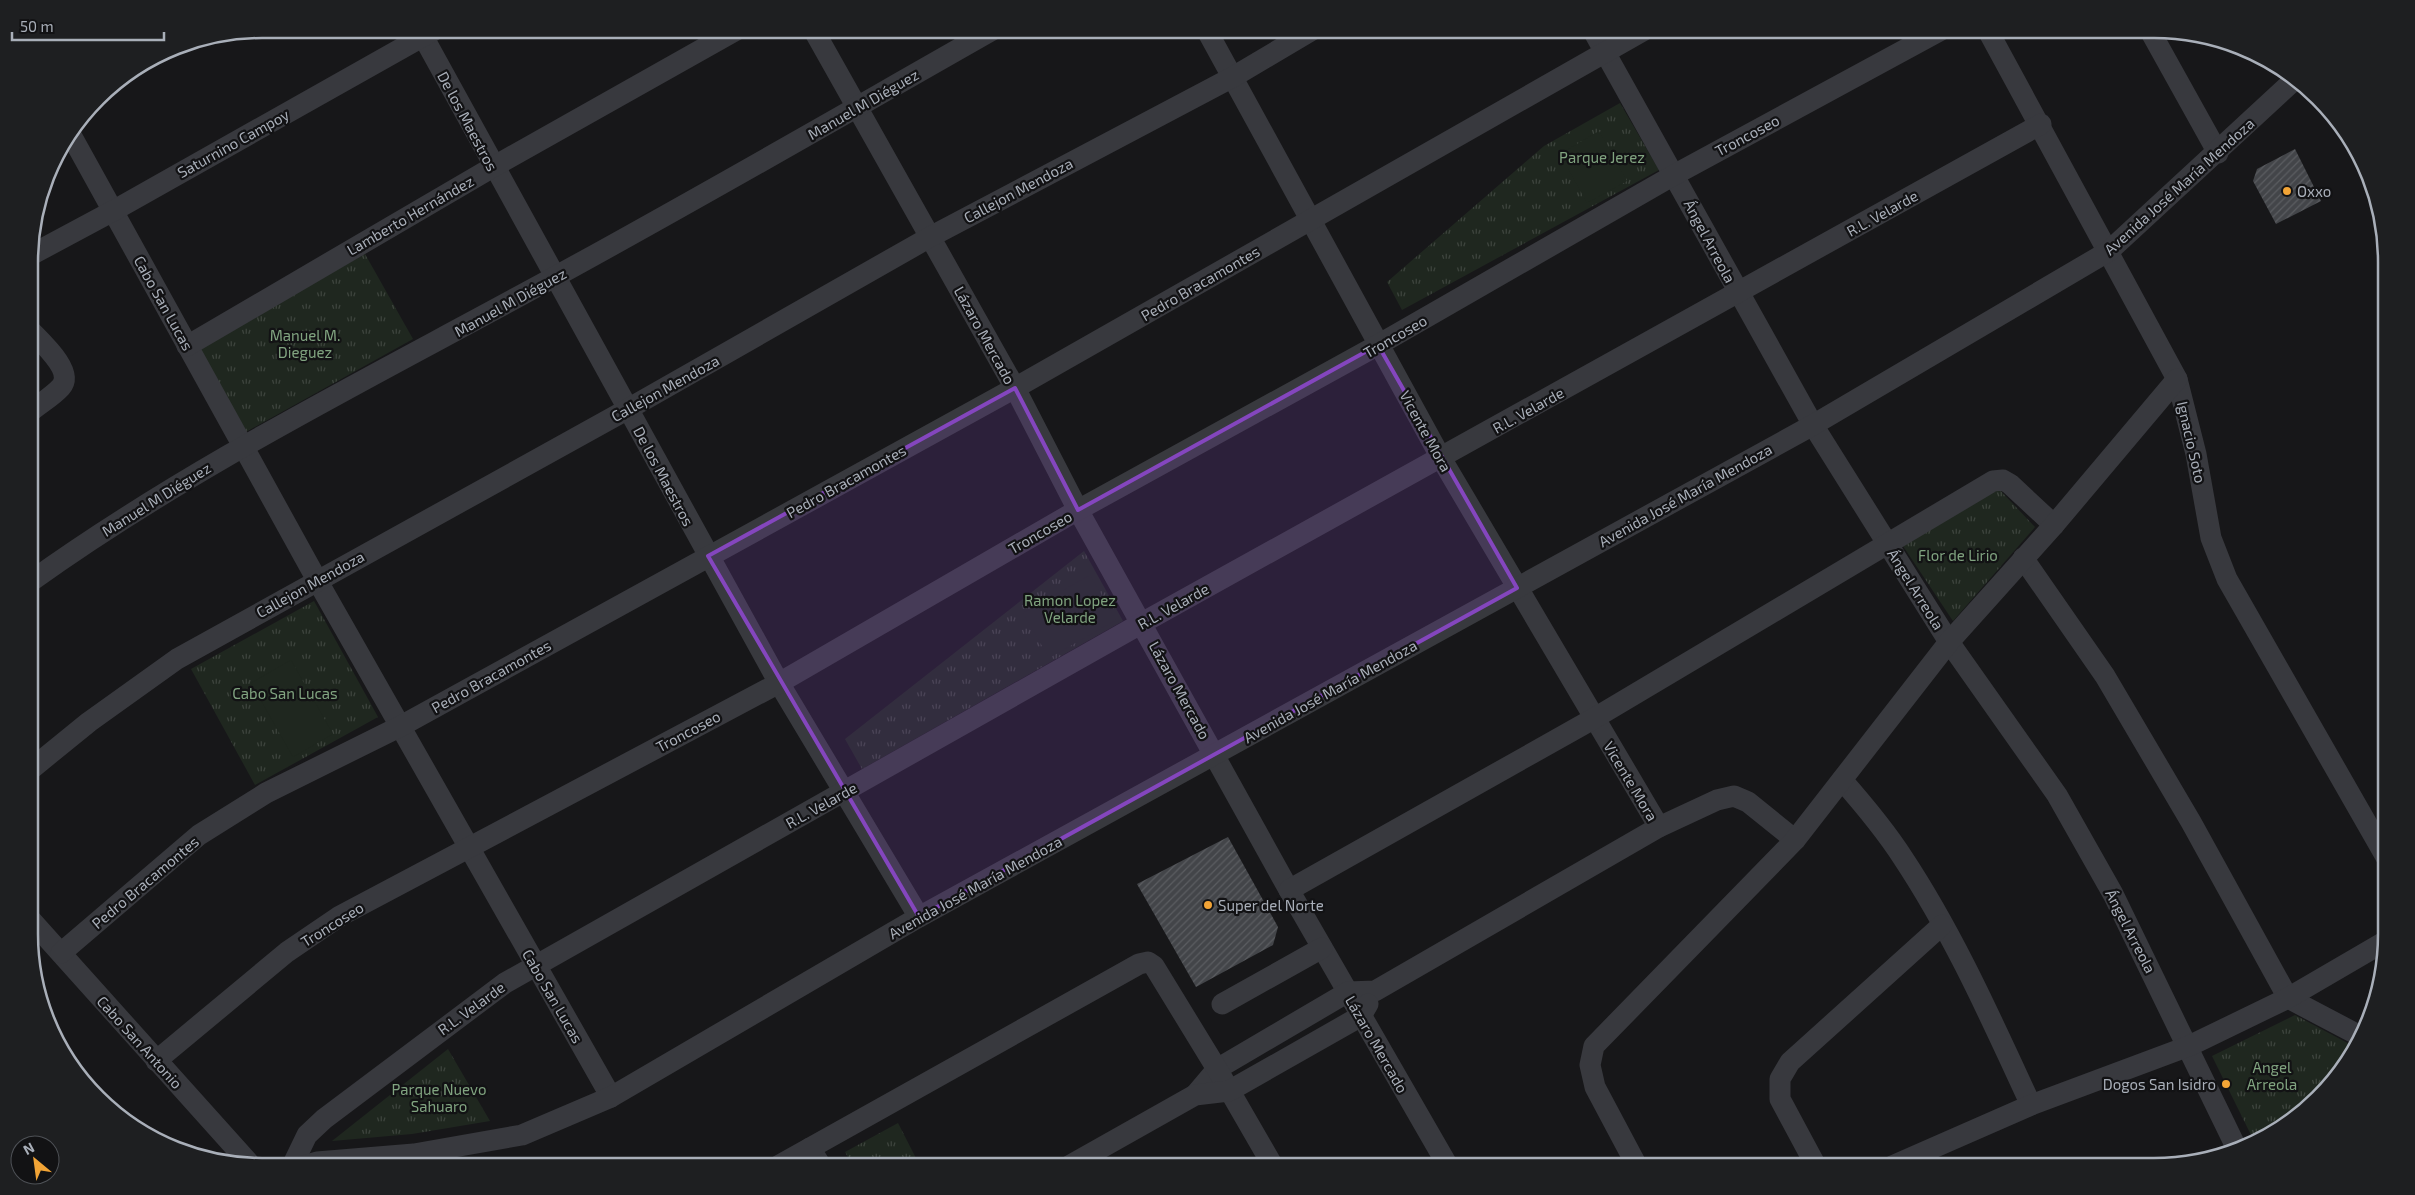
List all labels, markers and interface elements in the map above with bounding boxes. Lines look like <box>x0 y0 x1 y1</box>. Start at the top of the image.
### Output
scale bar <box>12 10 165 42</box>
text: 50 m <box>20 17 54 35</box>
street label: Manuel M Diéguez <box>804 65 922 143</box>
street label: De los Maestros <box>434 68 502 174</box>
street label: Saturnino Campoy <box>174 105 292 181</box>
street label: Troncoseo <box>1712 111 1782 159</box>
street label: Avenida José María Mendoza <box>2100 114 2258 258</box>
park label: Parque Jerez <box>1559 148 1645 166</box>
street label: Callejon Mendoza <box>960 154 1076 227</box>
street label: Lamberto Hernández <box>343 171 477 259</box>
place label: Oxxo <box>2297 182 2331 200</box>
marker: Oxxo <box>2281 185 2293 197</box>
street label: R.L. Velarde <box>1843 186 1921 240</box>
street label: Ángel Arreola <box>1680 196 1740 286</box>
street label: Pedro Bracamontes <box>1137 242 1263 324</box>
street label: Cabo San Lucas <box>131 253 197 353</box>
street label: Manuel M Diéguez <box>451 264 569 340</box>
street label: Lázaro Mercado <box>951 283 1019 387</box>
street label: Troncoseo <box>1360 311 1430 361</box>
park label: Manuel M. Dieguez <box>270 326 340 361</box>
street label: Callejon Mendoza <box>608 351 723 426</box>
street label: R.L. Velarde <box>1489 383 1567 437</box>
street label: Vicente Mora <box>1396 387 1456 475</box>
street label: Ignacio Soto <box>2174 399 2210 485</box>
street label: De los Maestros <box>630 423 698 529</box>
street label: Avenida José María Mendoza <box>1595 440 1775 550</box>
street label: Pedro Bracamontes <box>783 441 909 521</box>
street label: Manuel M Diéguez <box>98 458 214 540</box>
street label: Troncoseo <box>1005 507 1075 557</box>
street label: Ángel Arreola <box>1884 545 1948 633</box>
park label: Flor de Lirio <box>1918 546 1998 564</box>
street label: Callejon Mendoza <box>253 547 368 622</box>
street label: R.L. Velarde <box>1134 579 1212 633</box>
park label: Ramon Lopez Velarde <box>1024 591 1116 626</box>
street label: Pedro Bracamontes <box>428 636 554 716</box>
street label: Avenida José María Mendoza <box>1240 636 1420 746</box>
street label: Lázaro Mercado <box>1146 638 1214 742</box>
park label: Cabo San Lucas <box>232 684 338 702</box>
street label: Troncoseo <box>653 707 723 755</box>
street label: Vicente Mora <box>1600 738 1662 824</box>
street label: R.L. Velarde <box>782 778 860 832</box>
street label: Pedro Bracamontes <box>88 832 202 932</box>
street label: Avenida José María Mendoza <box>885 832 1065 942</box>
street label: Ángel Arreola <box>2102 886 2160 976</box>
place label: Super del Norte <box>1218 896 1324 914</box>
street label: Troncoseo <box>297 898 367 950</box>
marker: Super del Norte <box>1202 899 1214 911</box>
street label: Cabo San Lucas <box>519 946 587 1046</box>
street label: R.L. Velarde <box>434 978 508 1038</box>
street label: Cabo San Antonio <box>94 992 186 1092</box>
street label: Lázaro Mercado <box>1342 992 1412 1096</box>
park label: Angel Arreola <box>2247 1058 2297 1093</box>
place label: Dogos San Isidro <box>2103 1075 2216 1093</box>
marker: Dogos San Isidro <box>2220 1078 2232 1090</box>
park label: Parque Nuevo Sahuaro <box>392 1080 486 1115</box>
north arrow <box>10 1135 60 1185</box>
text: N <box>20 1138 37 1158</box>

